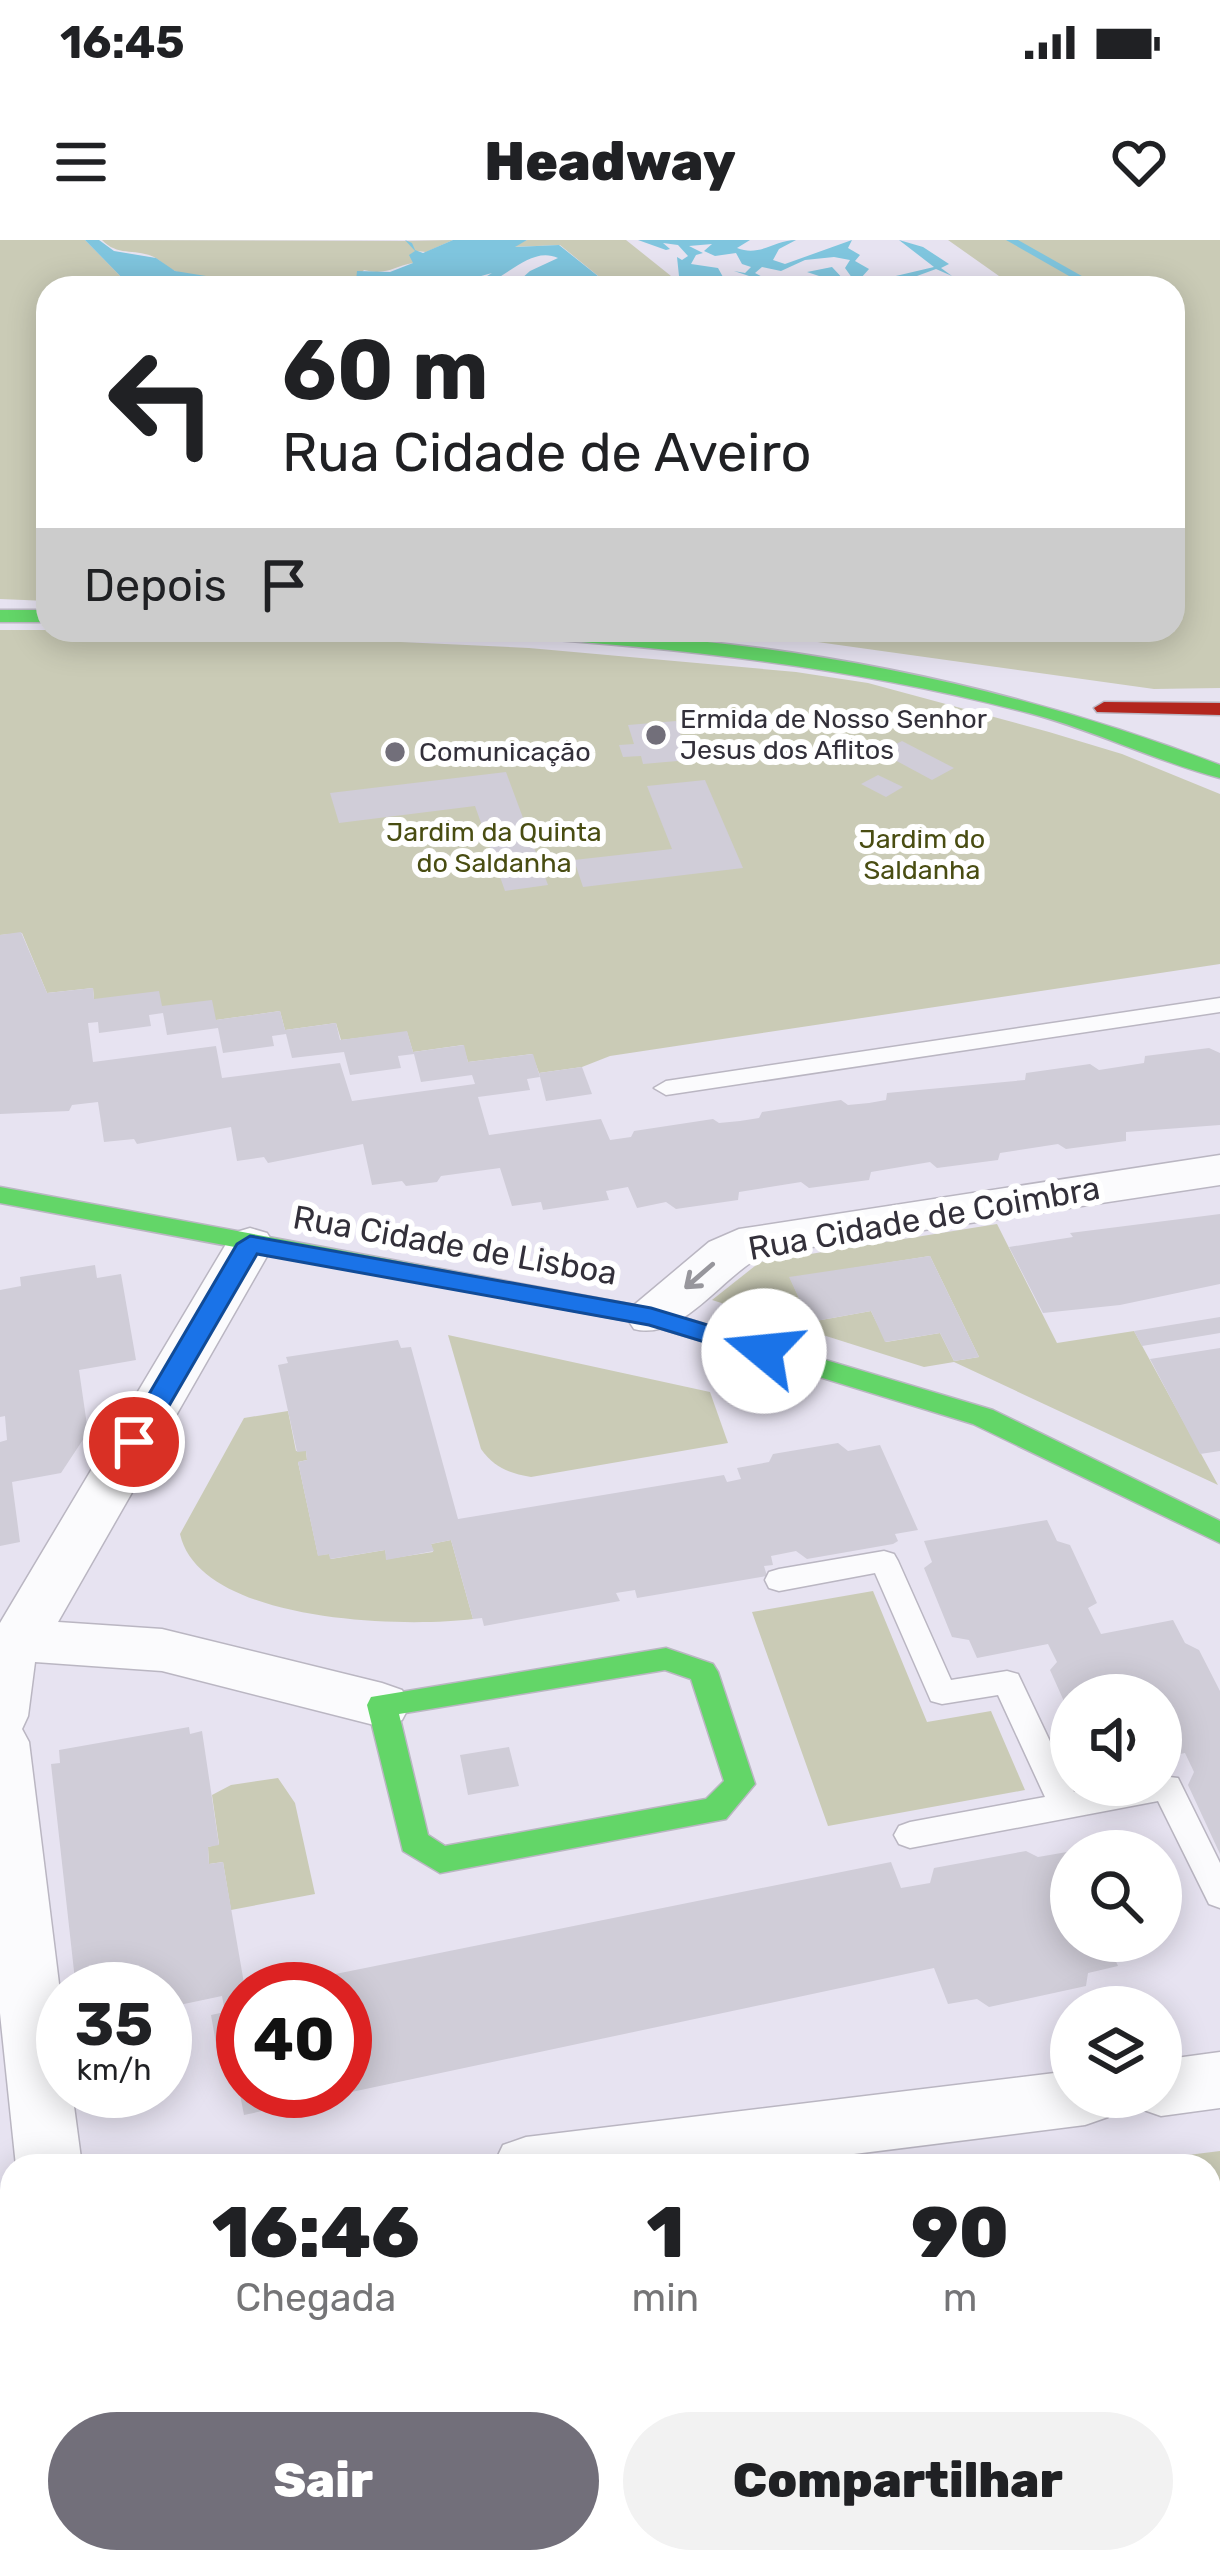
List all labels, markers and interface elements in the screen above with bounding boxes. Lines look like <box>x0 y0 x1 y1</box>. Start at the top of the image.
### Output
text: 16:45 <box>60 16 185 69</box>
icon: menu <box>48 129 114 195</box>
icon: heart <box>1106 129 1172 195</box>
text: Headway <box>484 130 736 194</box>
text: 60 m <box>282 320 489 420</box>
icon: left <box>84 324 240 480</box>
text: Rua Cidade de Aveiro <box>282 421 811 485</box>
icon: arrive <box>251 552 317 618</box>
text: Depois <box>84 559 227 612</box>
place label: Ermida de Nosso Senhor Jesus dos Aflitos <box>680 703 987 766</box>
marker: Ermida de Nosso Senhor Jesus dos Aflitos <box>643 722 669 748</box>
place label: Comunicação <box>419 736 591 768</box>
marker: Comunicação <box>382 739 408 765</box>
park label: Jardim da Quinta do Saldanha <box>386 816 602 879</box>
park label: Jardim do Saldanha <box>859 823 985 886</box>
street label: Rua Cidade de Coimbra <box>745 1168 1103 1268</box>
street label: Rua Cidade de Lisboa <box>290 1197 620 1293</box>
one-way arrow <box>684 1261 715 1289</box>
position arrow <box>701 1288 827 1414</box>
pin <box>83 1391 185 1493</box>
icon: arrive <box>101 1409 167 1475</box>
map controls <box>1050 1674 1182 2118</box>
button: sound <box>1050 1674 1182 1806</box>
button: search <box>1050 1830 1182 1962</box>
speed limit sign: 40 <box>216 1962 372 2118</box>
button: layers <box>1050 1986 1182 2118</box>
text: 35 <box>75 1989 153 2060</box>
text: km/h <box>77 2052 151 2088</box>
text: 16:46 <box>212 2190 420 2275</box>
text: 1 <box>646 2190 684 2275</box>
text: 90 <box>911 2190 1009 2275</box>
text: Chegada <box>235 2275 396 2321</box>
text: min <box>631 2275 699 2321</box>
text: m <box>943 2275 977 2321</box>
button: Sair <box>48 2412 599 2550</box>
button: Compartilhar <box>623 2412 1173 2550</box>

